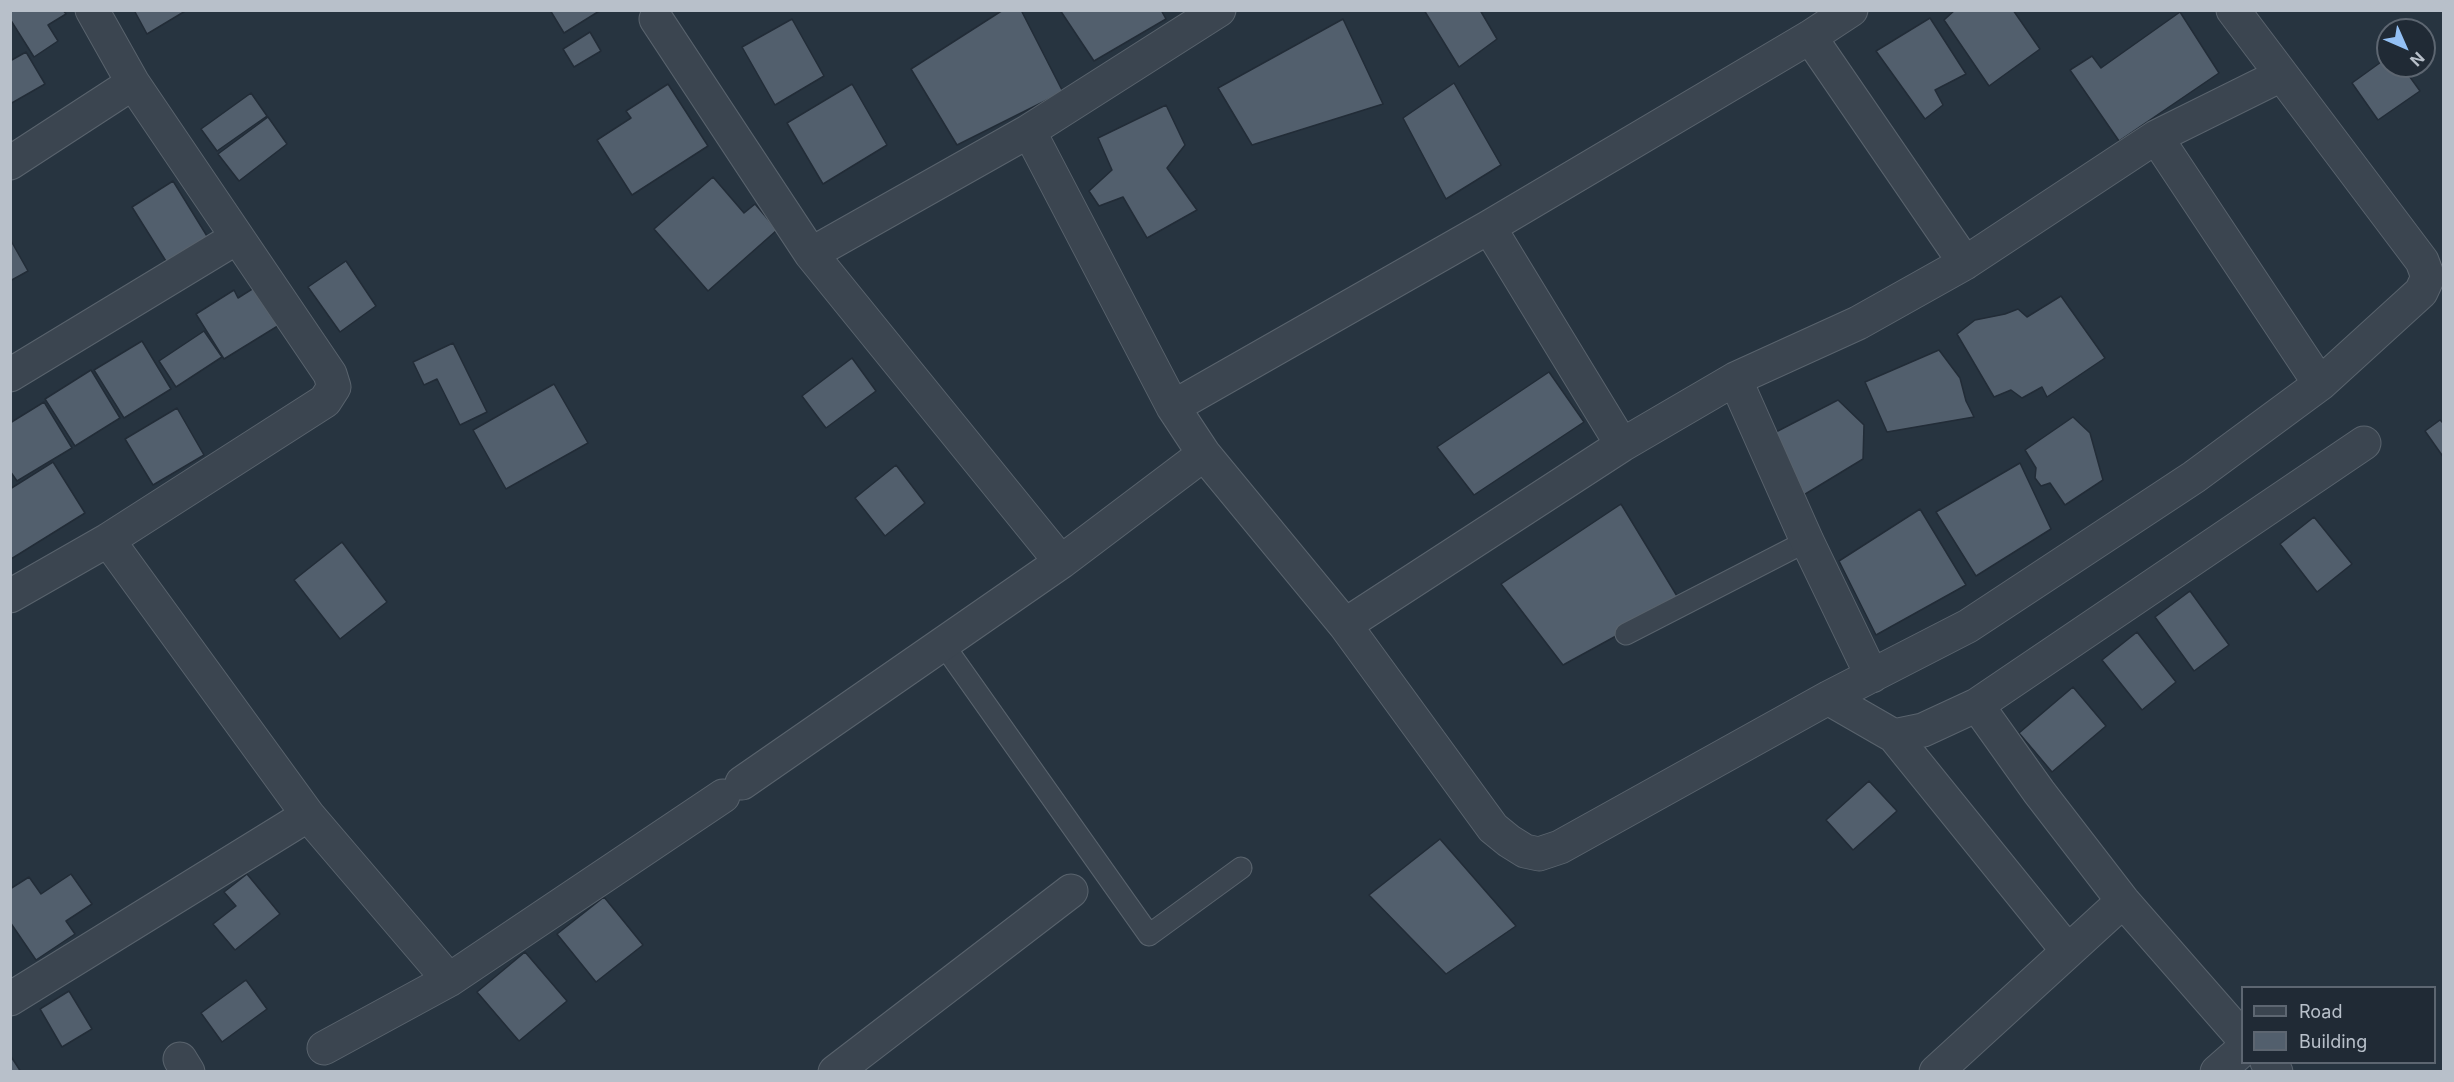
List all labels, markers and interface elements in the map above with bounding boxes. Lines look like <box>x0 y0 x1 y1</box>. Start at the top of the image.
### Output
north arrow <box>2376 18 2436 78</box>
text: N <box>2406 48 2429 71</box>
legend <box>2241 986 2436 1064</box>
text: Road <box>2299 1001 2342 1022</box>
text: Building <box>2299 1031 2367 1052</box>

